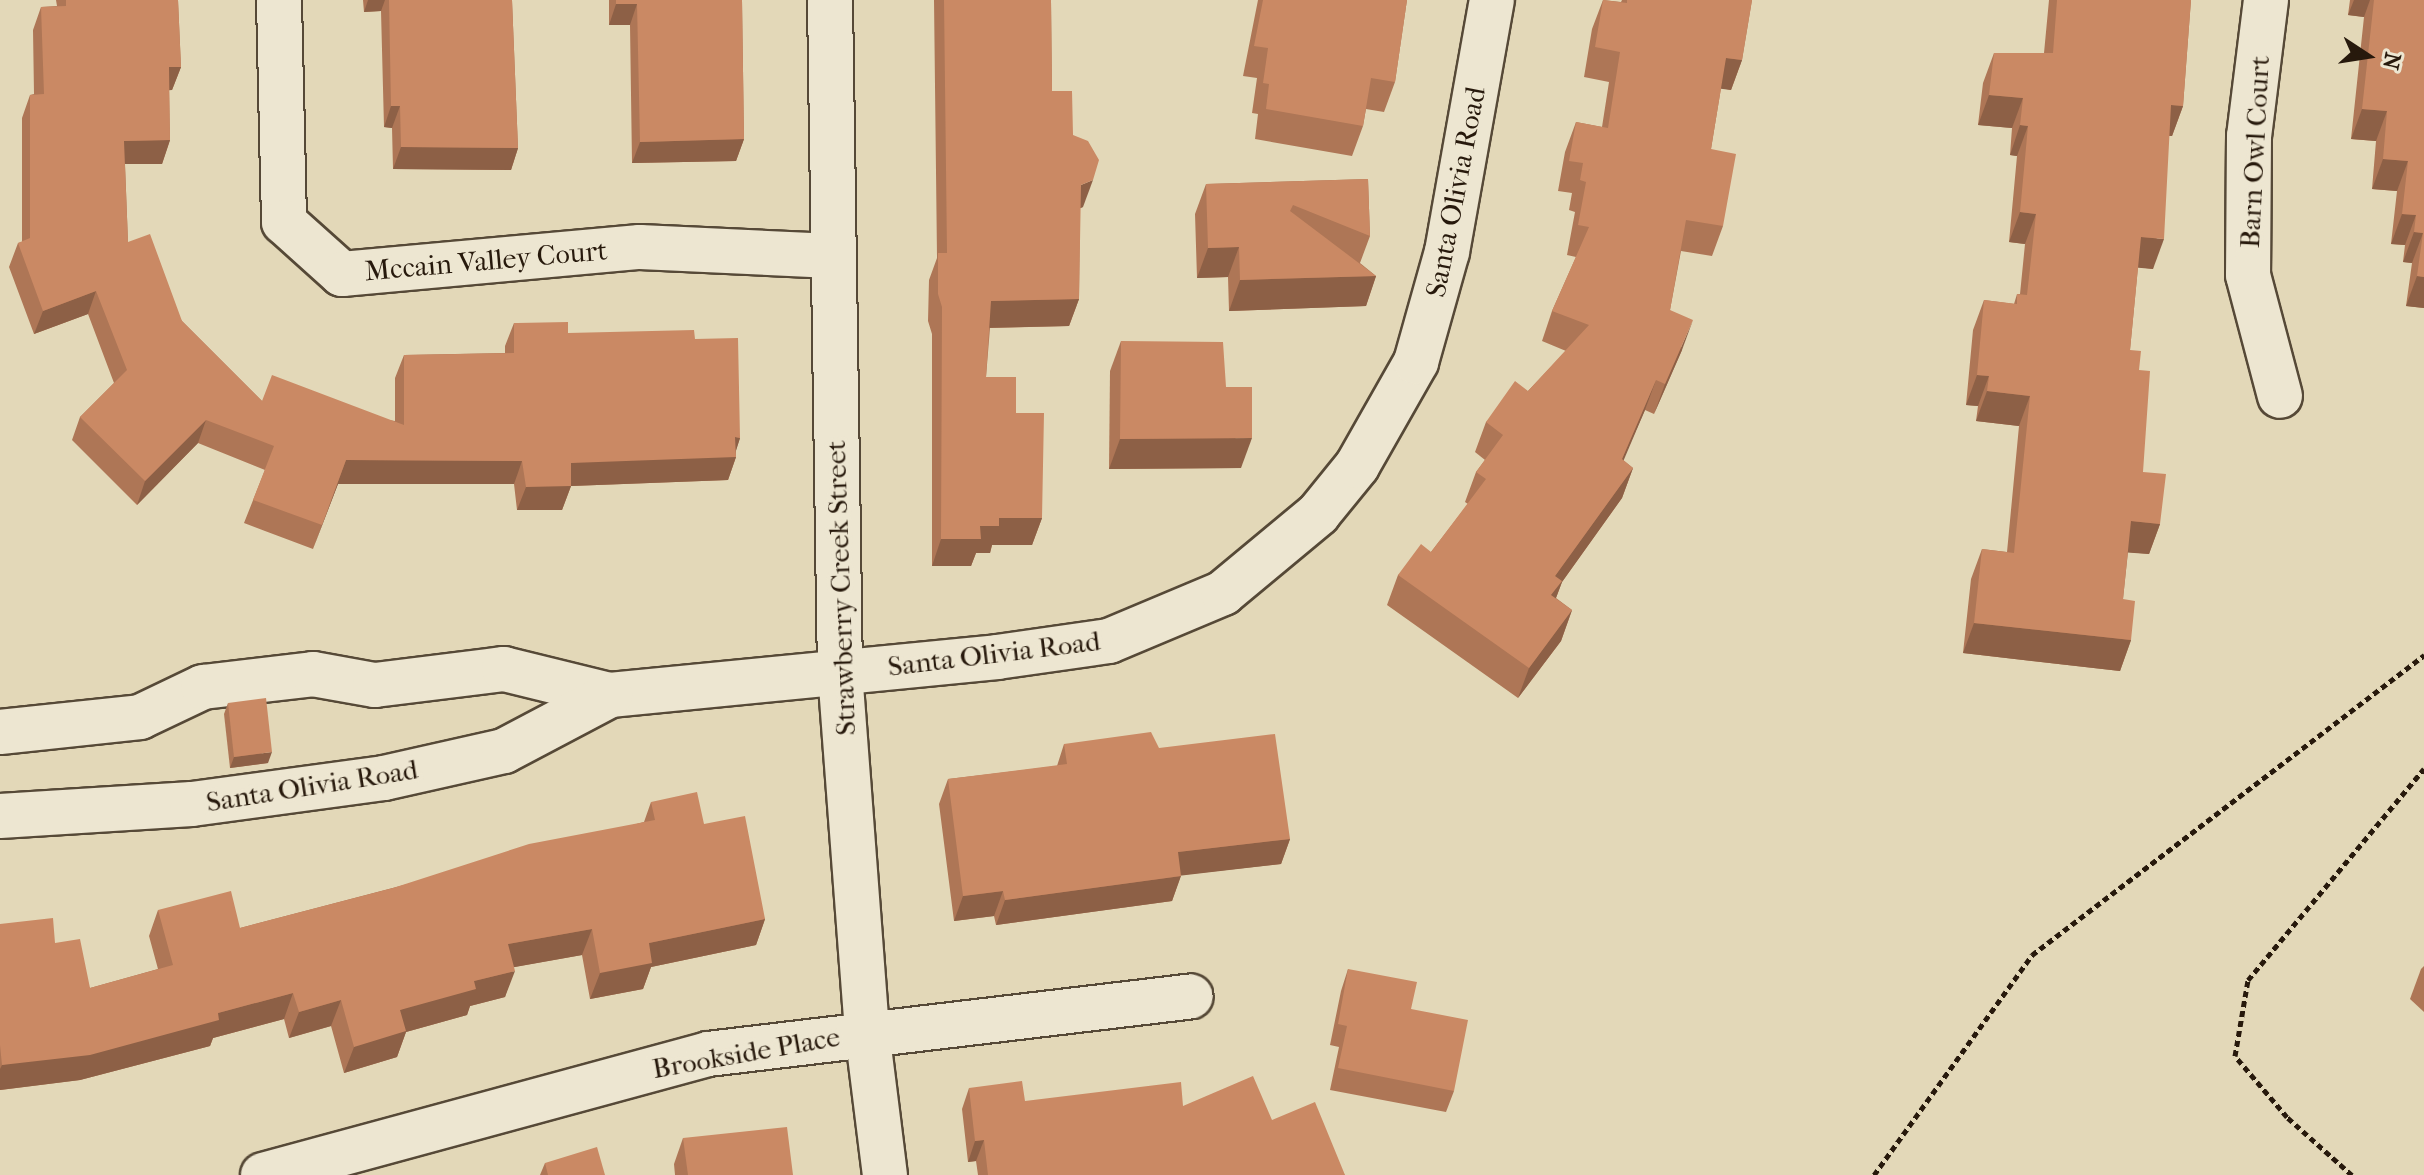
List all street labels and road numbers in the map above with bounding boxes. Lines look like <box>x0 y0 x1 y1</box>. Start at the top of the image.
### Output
street label: Barn Owl Court <box>2233 55 2277 249</box>
street label: Santa Olivia Road <box>1419 84 1493 300</box>
street label: Mccain Valley Court <box>363 234 609 288</box>
street label: Strawberry Creek Street <box>819 440 863 736</box>
street label: Santa Olivia Road <box>886 624 1102 684</box>
street label: Santa Olivia Road <box>204 753 420 819</box>
street label: Brookside Place <box>650 1020 842 1086</box>

